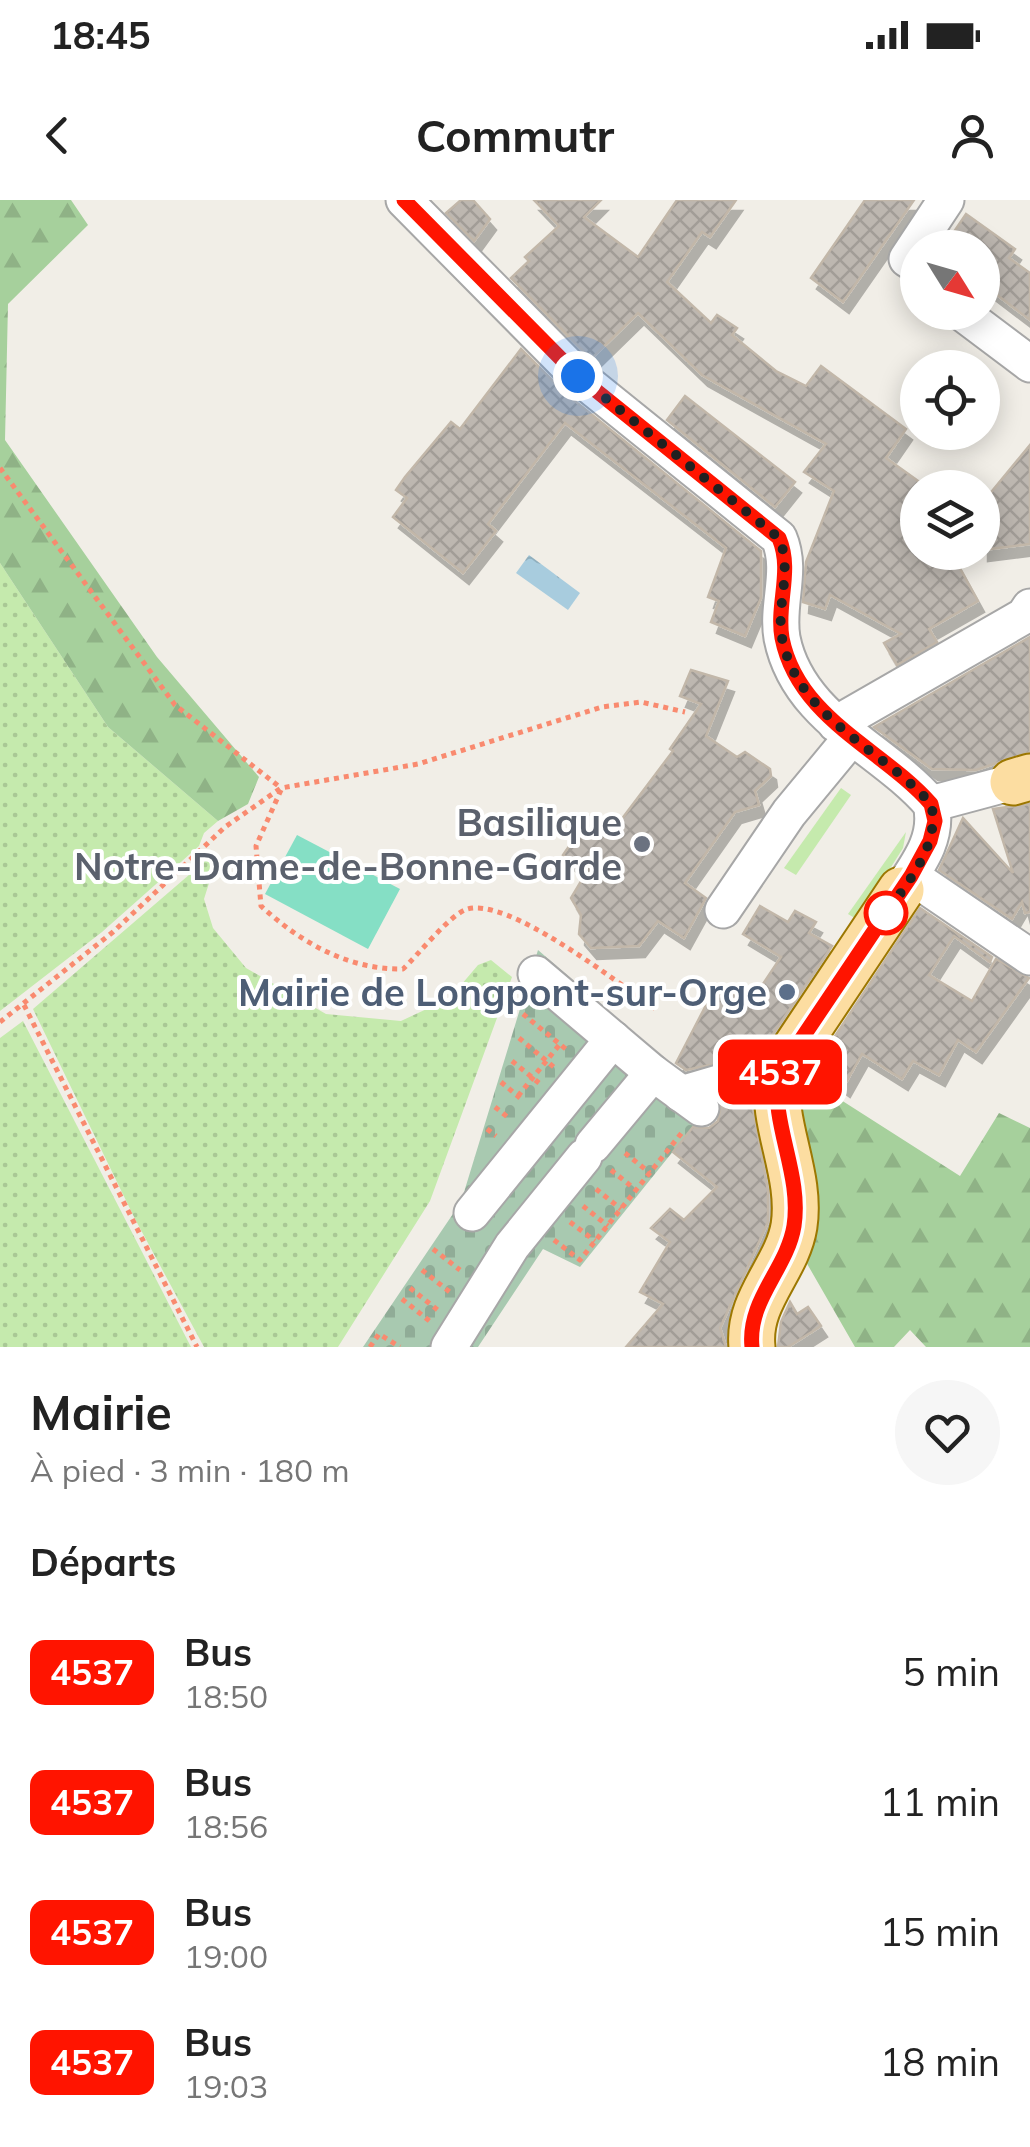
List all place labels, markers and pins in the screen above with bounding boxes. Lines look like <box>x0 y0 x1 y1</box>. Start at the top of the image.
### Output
place label: Basilique Notre-Dame-de-Bonne-Garde <box>74 798 622 890</box>
marker: Basilique Notre-Dame-de-Bonne-Garde <box>631 833 653 855</box>
unlabelled marker <box>865 892 907 934</box>
place label: Mairie de Longpont-sur-Orge <box>238 968 767 1016</box>
marker: Mairie de Longpont-sur-Orge <box>776 981 798 1003</box>

